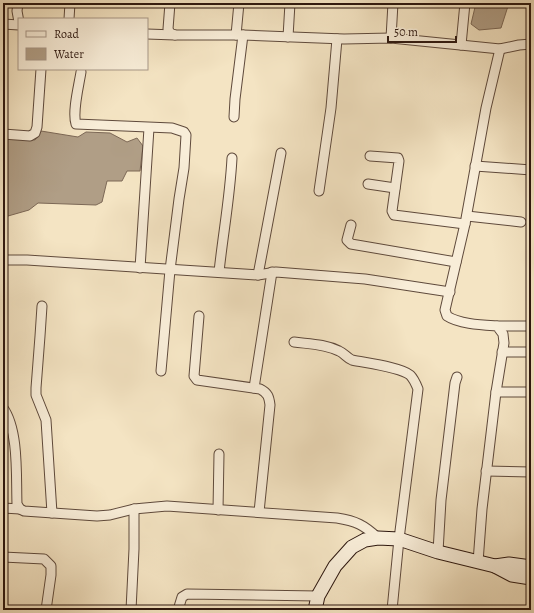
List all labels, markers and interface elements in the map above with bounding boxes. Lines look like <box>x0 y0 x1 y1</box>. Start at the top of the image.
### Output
legend <box>18 18 148 70</box>
scale bar <box>388 18 456 44</box>
text: 50 m <box>394 24 418 40</box>
text: Road <box>54 26 80 42</box>
text: Water <box>53 46 84 62</box>

